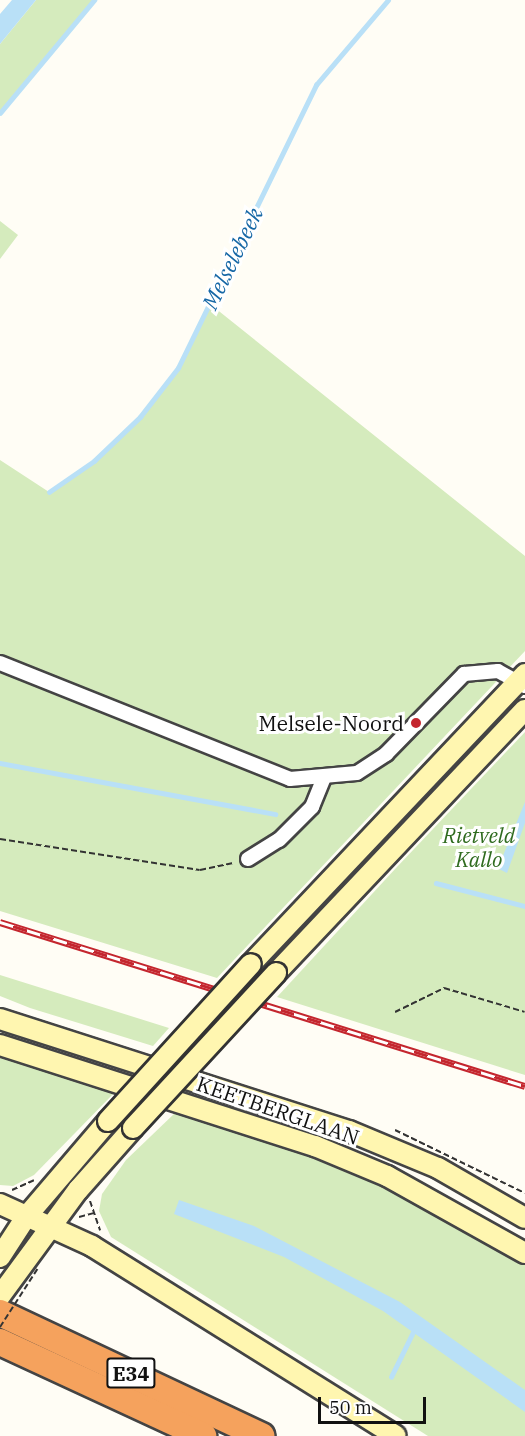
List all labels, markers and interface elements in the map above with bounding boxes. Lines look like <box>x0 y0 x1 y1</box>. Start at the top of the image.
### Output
water label: Melselebeek <box>196 203 268 313</box>
place label: Melsele-Noord <box>258 710 404 736</box>
marker: Melsele-Noord <box>409 716 423 730</box>
park label: Rietveld Kallo <box>443 822 515 872</box>
street label: KEETBERGLAAN <box>193 1070 363 1150</box>
road number: E34 <box>106 1356 156 1390</box>
scale bar <box>321 1385 429 1423</box>
text: 50 m <box>329 1396 372 1419</box>

